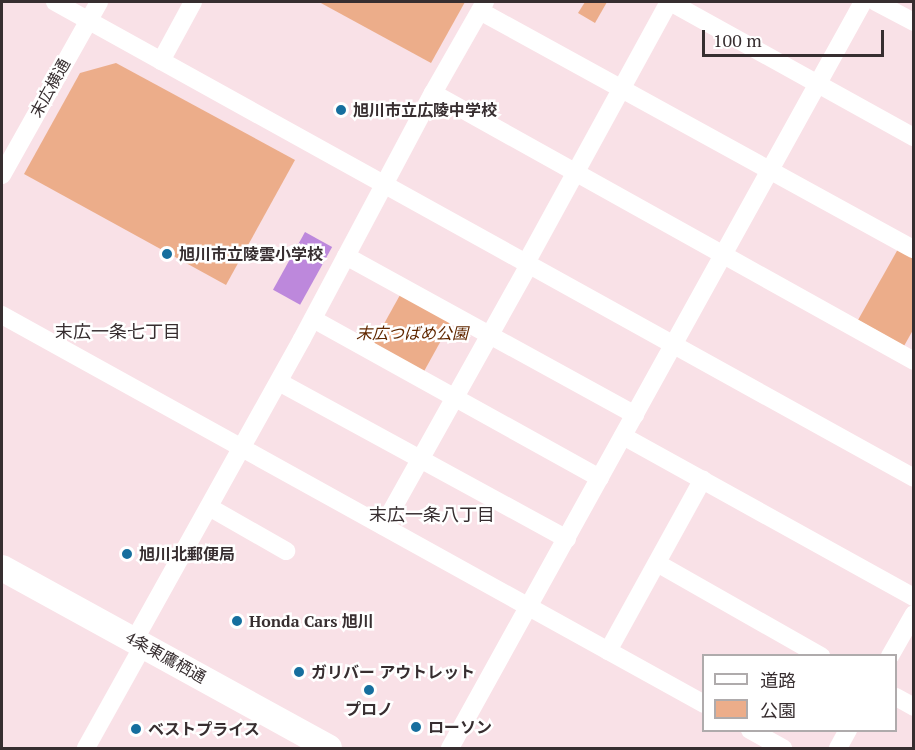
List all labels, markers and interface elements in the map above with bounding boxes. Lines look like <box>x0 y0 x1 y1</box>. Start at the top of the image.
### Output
scale bar <box>705 18 886 56</box>
text: 100 m <box>713 28 762 52</box>
street label: 末広横通 <box>26 55 74 121</box>
place label: 旭川市立広陵中学校 <box>353 100 497 120</box>
marker: 旭川市立広陵中学校 <box>334 103 348 117</box>
place label: 旭川市立陵雲小学校 <box>179 244 323 264</box>
marker: 旭川市立陵雲小学校 <box>160 247 174 261</box>
district label: 末広一条七丁目 <box>55 320 181 342</box>
park label: 末広つばめ公園 <box>356 323 468 343</box>
district label: 末広一条八丁目 <box>369 503 495 525</box>
place label: 旭川北郵便局 <box>139 544 235 564</box>
marker: 旭川北郵便局 <box>120 547 134 561</box>
place label: Honda Cars 旭川 <box>249 611 374 631</box>
marker: Honda Cars 旭川 <box>230 614 244 628</box>
street label: 4条東鷹栖通 <box>123 627 209 687</box>
legend <box>702 654 897 732</box>
place label: ガリバー アウトレット <box>311 662 475 682</box>
marker: ガリバー アウトレット <box>292 665 306 679</box>
text: 道路 <box>760 668 796 692</box>
marker: プロノ <box>362 683 376 697</box>
text: 公園 <box>760 698 796 722</box>
place label: プロノ <box>345 699 393 719</box>
place label: ローソン <box>428 717 492 737</box>
place label: ベストプライス <box>148 719 260 739</box>
marker: ローソン <box>409 720 423 734</box>
marker: ベストプライス <box>129 722 143 736</box>

